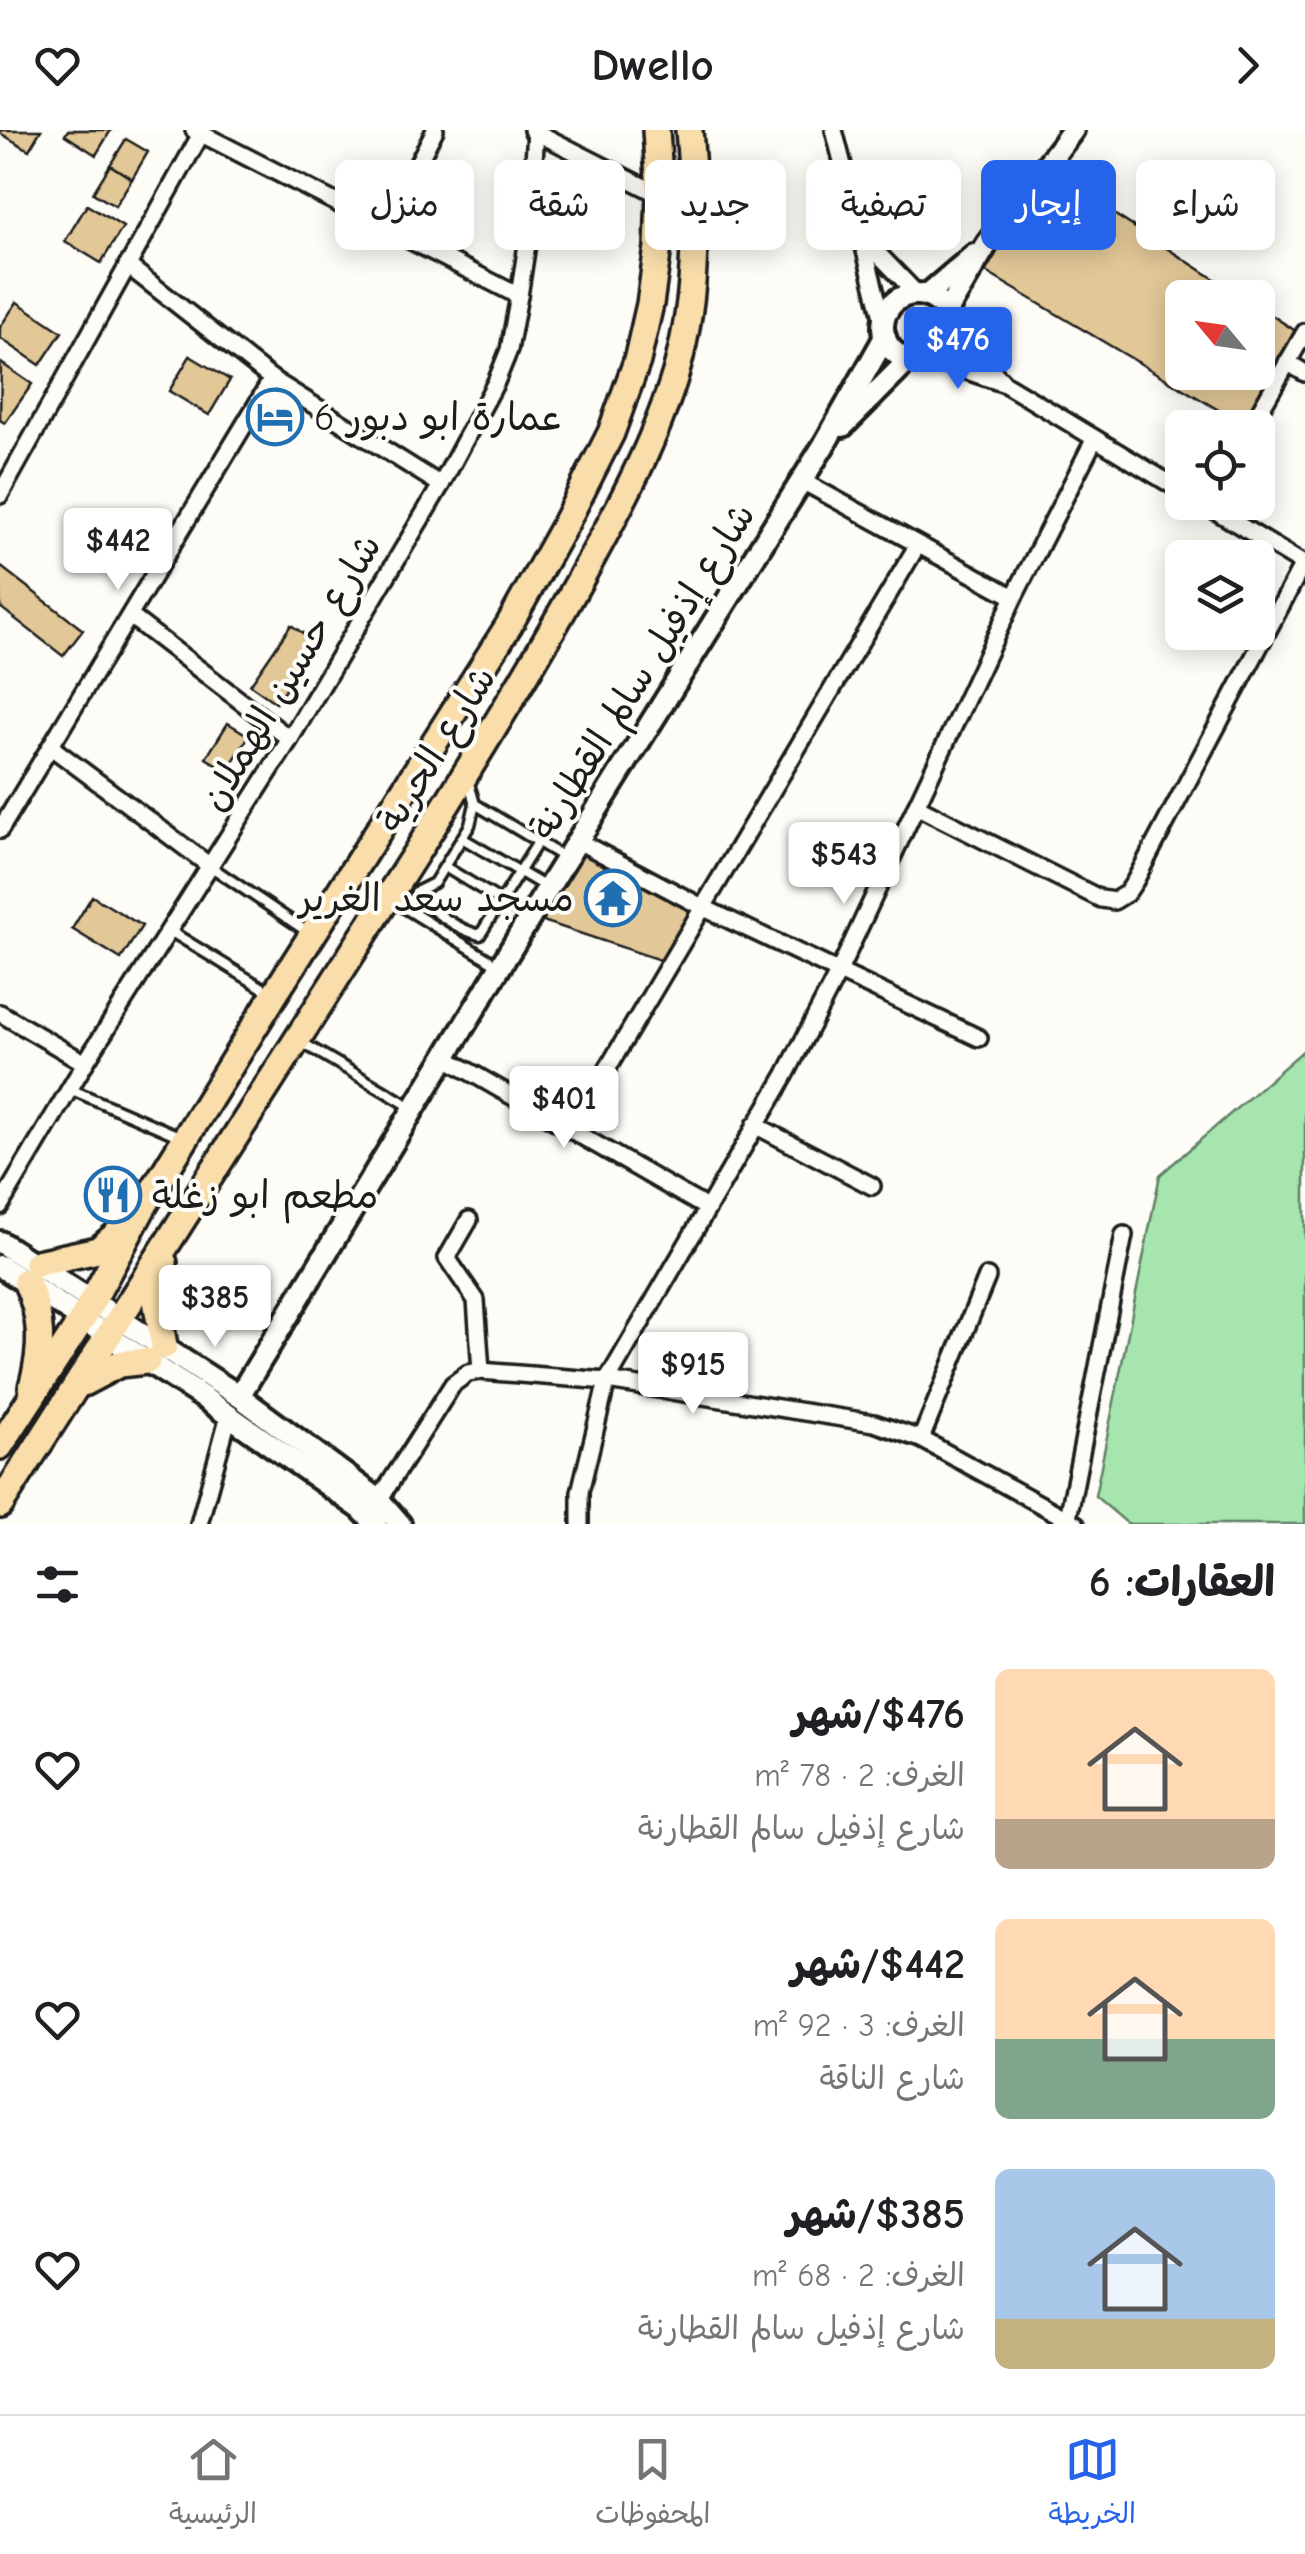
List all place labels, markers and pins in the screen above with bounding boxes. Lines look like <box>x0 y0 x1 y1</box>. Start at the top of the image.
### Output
pin: $476 <box>899 307 1017 392</box>
hotel icon: عمارة ابو دبور 6 <box>245 387 305 447</box>
place label: عمارة ابو دبور 6 <box>314 396 564 441</box>
pin: $442 <box>59 508 177 593</box>
pin: $543 <box>785 822 903 907</box>
temple icon: مسجد سعد الغرير <box>583 868 643 928</box>
place label: مسجد سعد الغرير <box>296 877 574 921</box>
pin: $401 <box>505 1066 623 1151</box>
restaurant icon: مطعم ابو زغلة <box>83 1165 143 1225</box>
place label: مطعم ابو زغلة <box>152 1174 378 1224</box>
pin: $385 <box>156 1265 274 1350</box>
pin: $915 <box>634 1332 752 1417</box>

